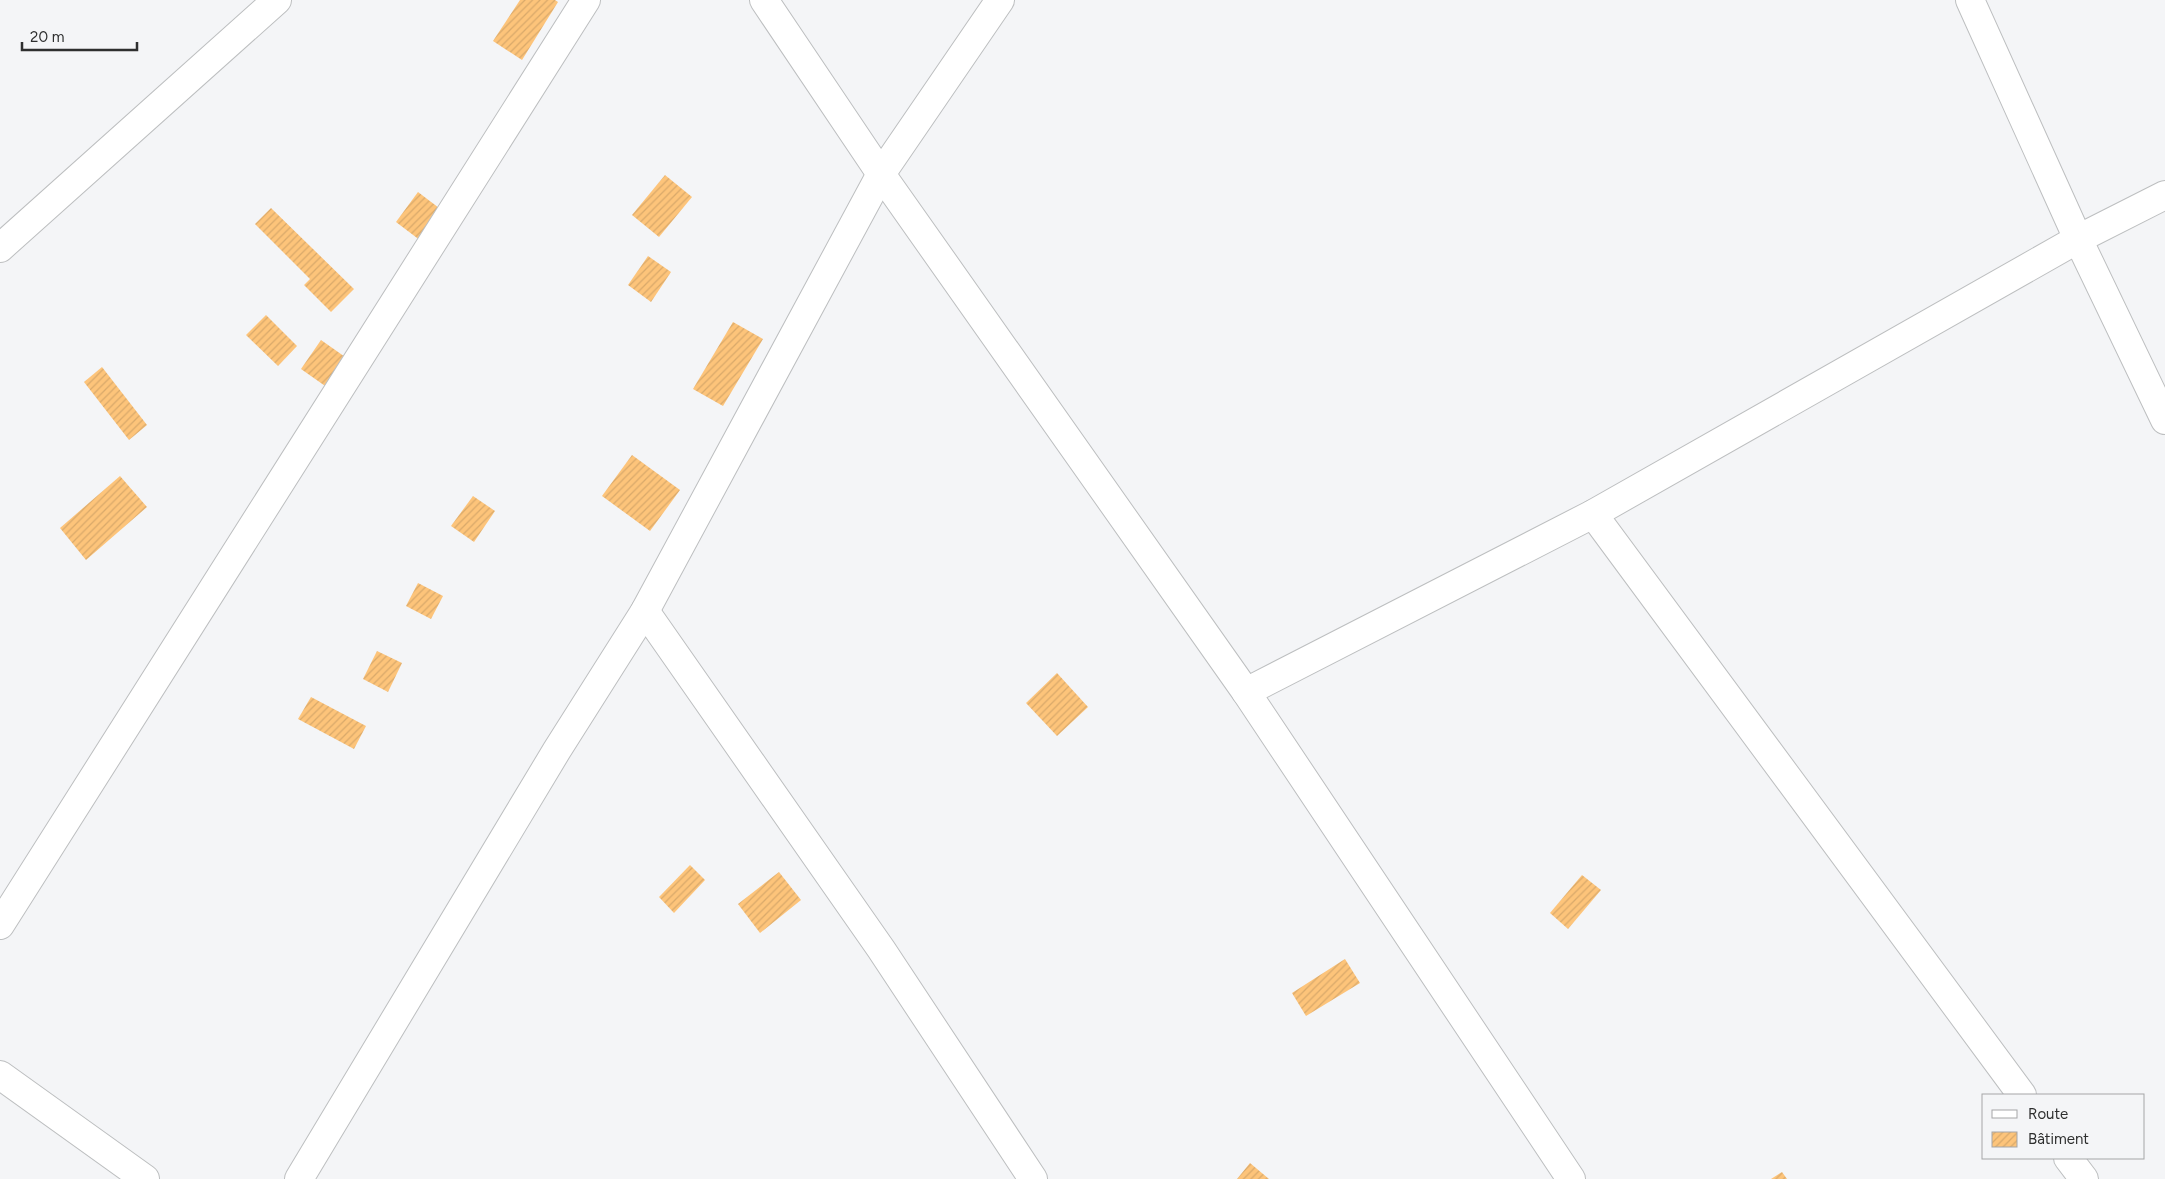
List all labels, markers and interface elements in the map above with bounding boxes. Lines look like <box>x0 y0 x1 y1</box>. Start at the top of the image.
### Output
scale bar <box>22 20 138 52</box>
text: 20 m <box>30 28 64 46</box>
legend <box>1982 1094 2145 1159</box>
text: Route <box>2028 1105 2068 1123</box>
text: Bâtiment <box>2028 1130 2089 1148</box>

